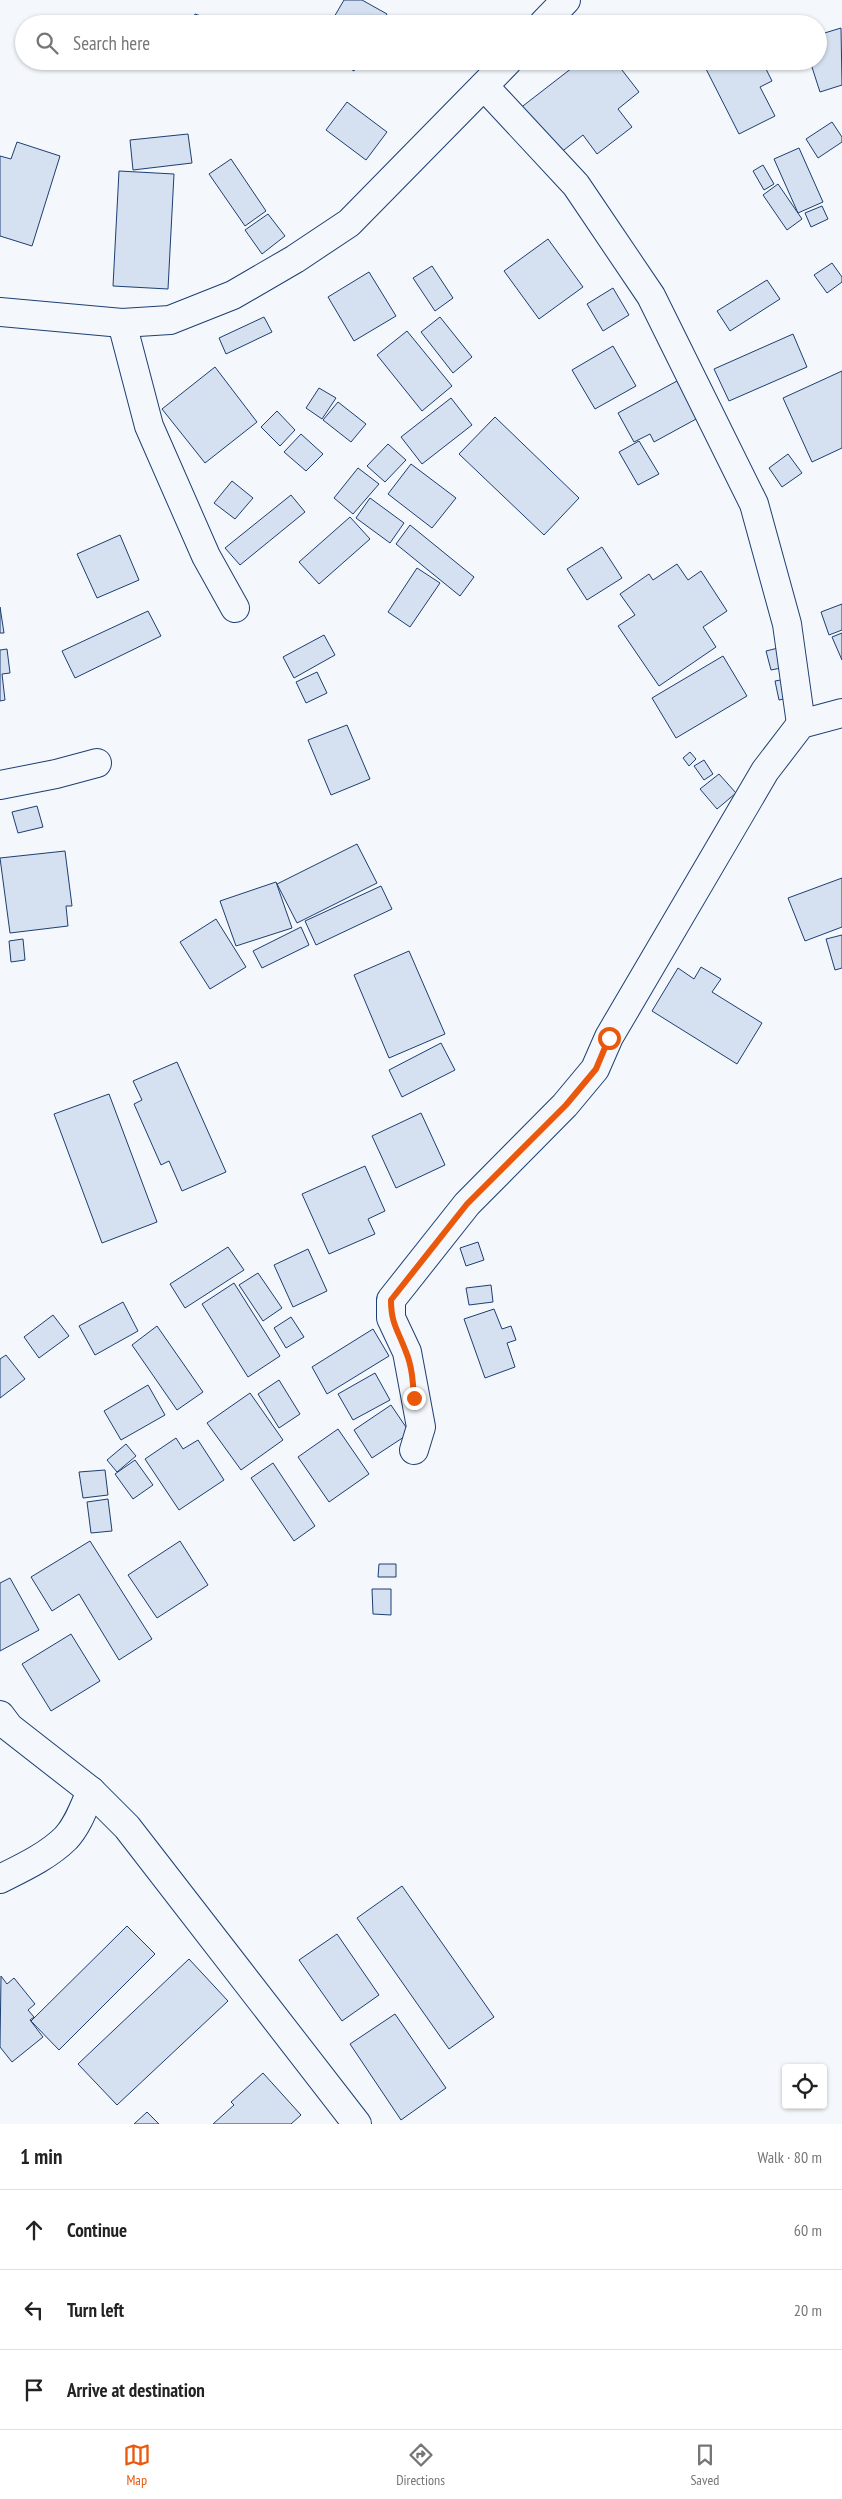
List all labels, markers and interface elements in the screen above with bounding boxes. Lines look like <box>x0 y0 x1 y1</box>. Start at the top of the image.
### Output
search box <box>15 15 827 70</box>
icon: search <box>33 29 61 57</box>
text: Search here <box>73 31 150 55</box>
route start <box>598 1027 621 1050</box>
route end <box>403 1387 426 1410</box>
map controls <box>782 2064 827 2109</box>
button: locate <box>782 2064 827 2109</box>
text: 1 min <box>20 2143 62 2170</box>
text: Walk · 80 m <box>757 2147 822 2167</box>
icon: ahead <box>20 2216 48 2244</box>
text: Continue <box>67 2218 127 2242</box>
text: 60 m <box>794 2220 822 2240</box>
icon: left <box>20 2296 48 2324</box>
text: Turn left <box>67 2298 124 2322</box>
text: 20 m <box>794 2300 822 2320</box>
icon: arrive <box>20 2376 48 2404</box>
text: Arrive at destination <box>67 2378 205 2402</box>
tab: Map <box>123 2441 151 2489</box>
tab: Directions <box>396 2441 445 2489</box>
tab: Saved <box>690 2441 719 2489</box>

